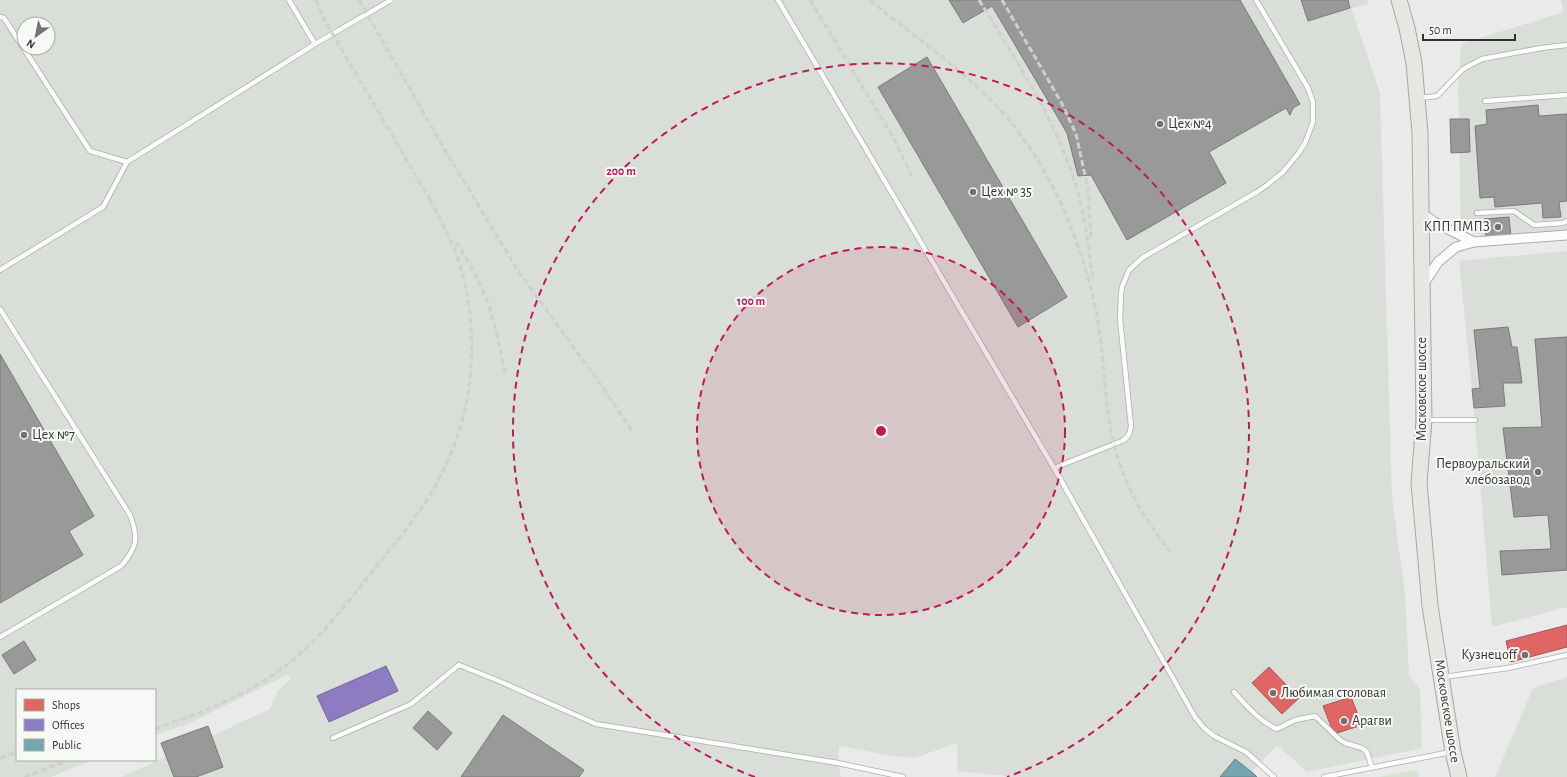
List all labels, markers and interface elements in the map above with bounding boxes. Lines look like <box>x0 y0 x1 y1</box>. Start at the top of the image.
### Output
north arrow <box>16 16 56 56</box>
scale bar <box>1423 16 1515 42</box>
text: 50 m <box>1429 24 1452 36</box>
text: N <box>25 37 37 51</box>
place label: Цех №4 <box>1168 117 1212 131</box>
marker: Цех №4 <box>1155 119 1165 129</box>
text: 200 m <box>606 165 636 177</box>
place label: Цех № 35 <box>981 185 1032 199</box>
marker: Цех № 35 <box>968 187 978 197</box>
place label: КПП ПМПЗ <box>1424 220 1490 234</box>
marker: КПП ПМПЗ <box>1493 222 1503 232</box>
text: 100 m <box>737 295 765 307</box>
street label: Московское шоссе <box>1415 337 1429 441</box>
centre of rings <box>874 424 888 438</box>
place label: Цех №7 <box>32 428 75 442</box>
marker: Цех №7 <box>19 430 29 440</box>
place label: Первоуральский хлебозавод <box>1436 457 1530 487</box>
marker: Первоуральский хлебозавод <box>1533 467 1543 477</box>
place label: Кузнецoff <box>1461 648 1518 662</box>
marker: Кузнецoff <box>1520 650 1530 660</box>
street label: Московское шоссе <box>1432 658 1462 764</box>
place label: Любимая столовая <box>1281 686 1386 700</box>
marker: Любимая столовая <box>1268 688 1278 698</box>
legend <box>16 689 156 761</box>
text: Shops <box>52 699 80 711</box>
place label: Арагви <box>1352 714 1392 728</box>
marker: Арагви <box>1339 716 1349 726</box>
text: Offices <box>52 719 85 731</box>
text: Public <box>52 739 81 751</box>

